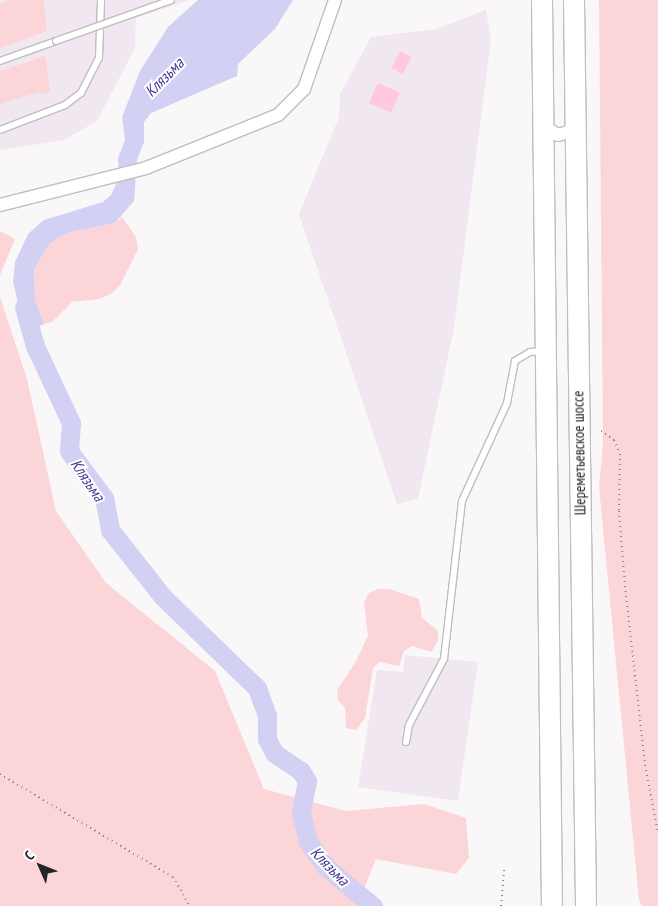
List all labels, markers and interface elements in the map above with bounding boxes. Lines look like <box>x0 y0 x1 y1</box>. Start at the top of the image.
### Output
water label: Клязьма <box>141 54 187 100</box>
street label: Шереметьевское шоссе <box>569 391 589 515</box>
water label: Клязьма <box>67 455 109 505</box>
north arrow <box>15 841 65 891</box>
water label: Клязьма <box>307 842 353 890</box>
text: С <box>21 847 38 864</box>

